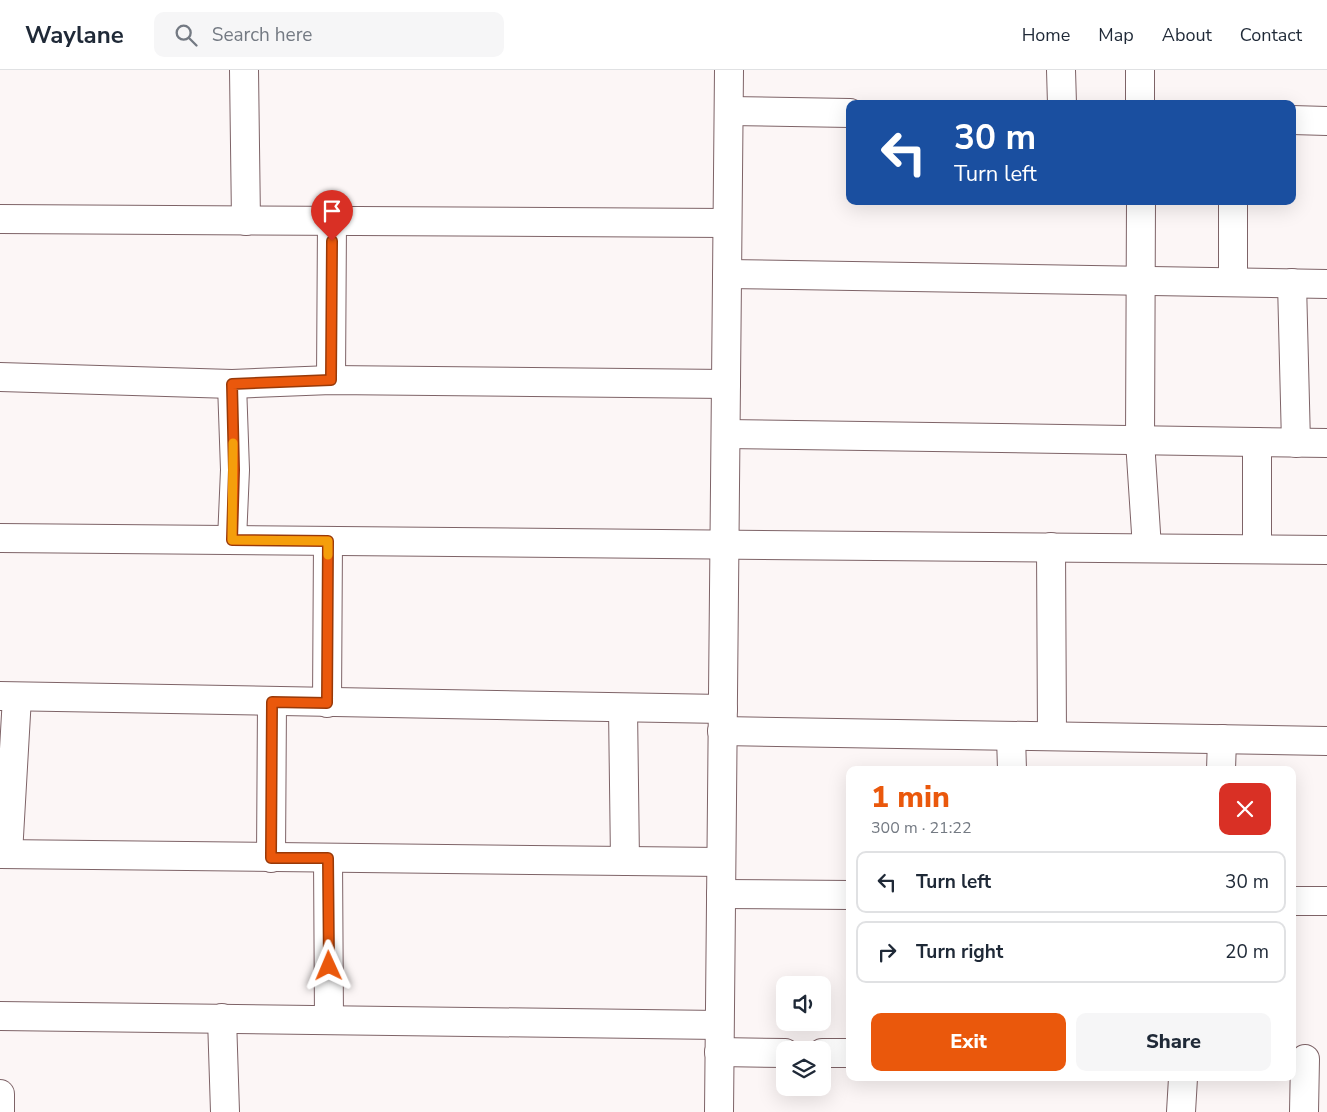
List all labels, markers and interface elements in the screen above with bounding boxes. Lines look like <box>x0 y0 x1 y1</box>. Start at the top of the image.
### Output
search box <box>154 12 504 57</box>
text: Waylane <box>25 19 124 51</box>
icon: search <box>172 21 200 49</box>
text: Search here <box>212 22 312 48</box>
text: Home <box>1022 23 1070 47</box>
text: Map <box>1098 23 1134 47</box>
text: About <box>1162 23 1212 47</box>
text: Contact <box>1240 23 1302 47</box>
text: 30 m <box>954 114 1036 161</box>
icon: left <box>871 120 936 185</box>
text: Turn left <box>954 159 1037 189</box>
pin <box>311 190 353 241</box>
icon: arrive <box>318 197 346 225</box>
text: 1 min <box>871 777 950 818</box>
button: close <box>1219 783 1271 835</box>
text: 300 m · 21:22 <box>871 817 972 839</box>
icon: left <box>873 868 901 896</box>
text: Turn left <box>916 869 991 895</box>
text: 30 m <box>1225 869 1269 895</box>
icon: right <box>873 938 901 966</box>
position arrow <box>302 939 354 991</box>
text: Turn right <box>916 939 1003 965</box>
text: 20 m <box>1225 939 1269 965</box>
map controls <box>776 976 831 1096</box>
button: sound <box>776 976 831 1031</box>
button: Exit <box>871 1013 1066 1071</box>
button: Share <box>1076 1013 1271 1071</box>
button: layers <box>776 1041 831 1096</box>

